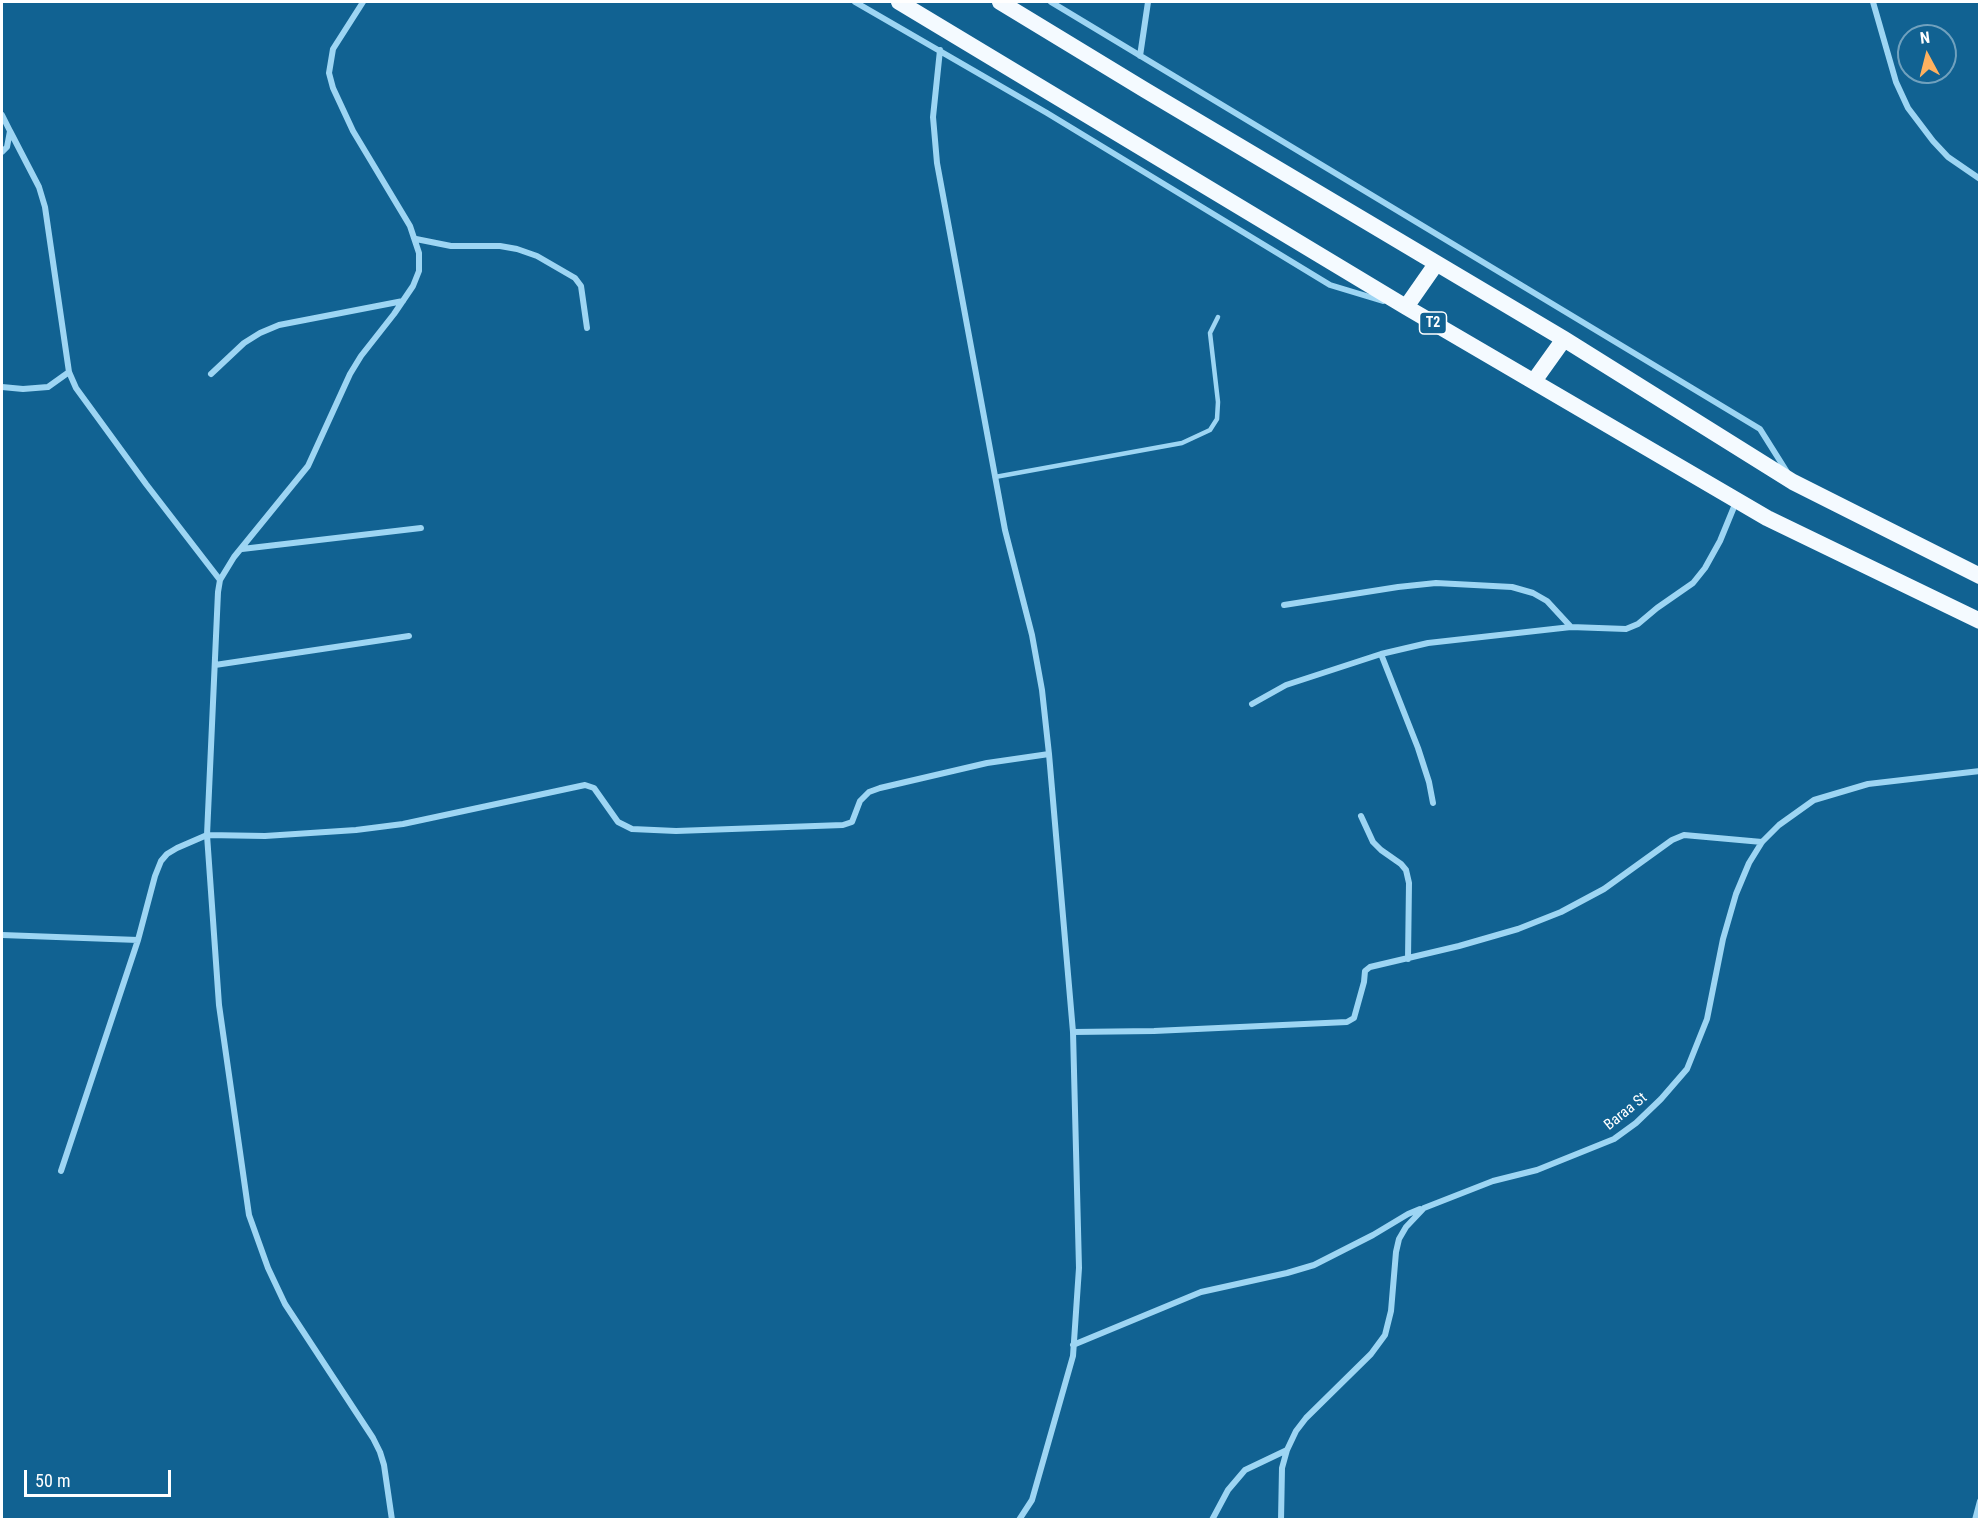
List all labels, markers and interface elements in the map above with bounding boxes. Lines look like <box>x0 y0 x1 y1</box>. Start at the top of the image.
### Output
north arrow <box>1897 24 1957 84</box>
text: N <box>1919 28 1931 48</box>
road number: T2 <box>1420 312 1446 334</box>
street label: Baraa St <box>1601 1089 1651 1135</box>
scale bar <box>27 1458 174 1496</box>
text: 50 m <box>35 1470 70 1491</box>

